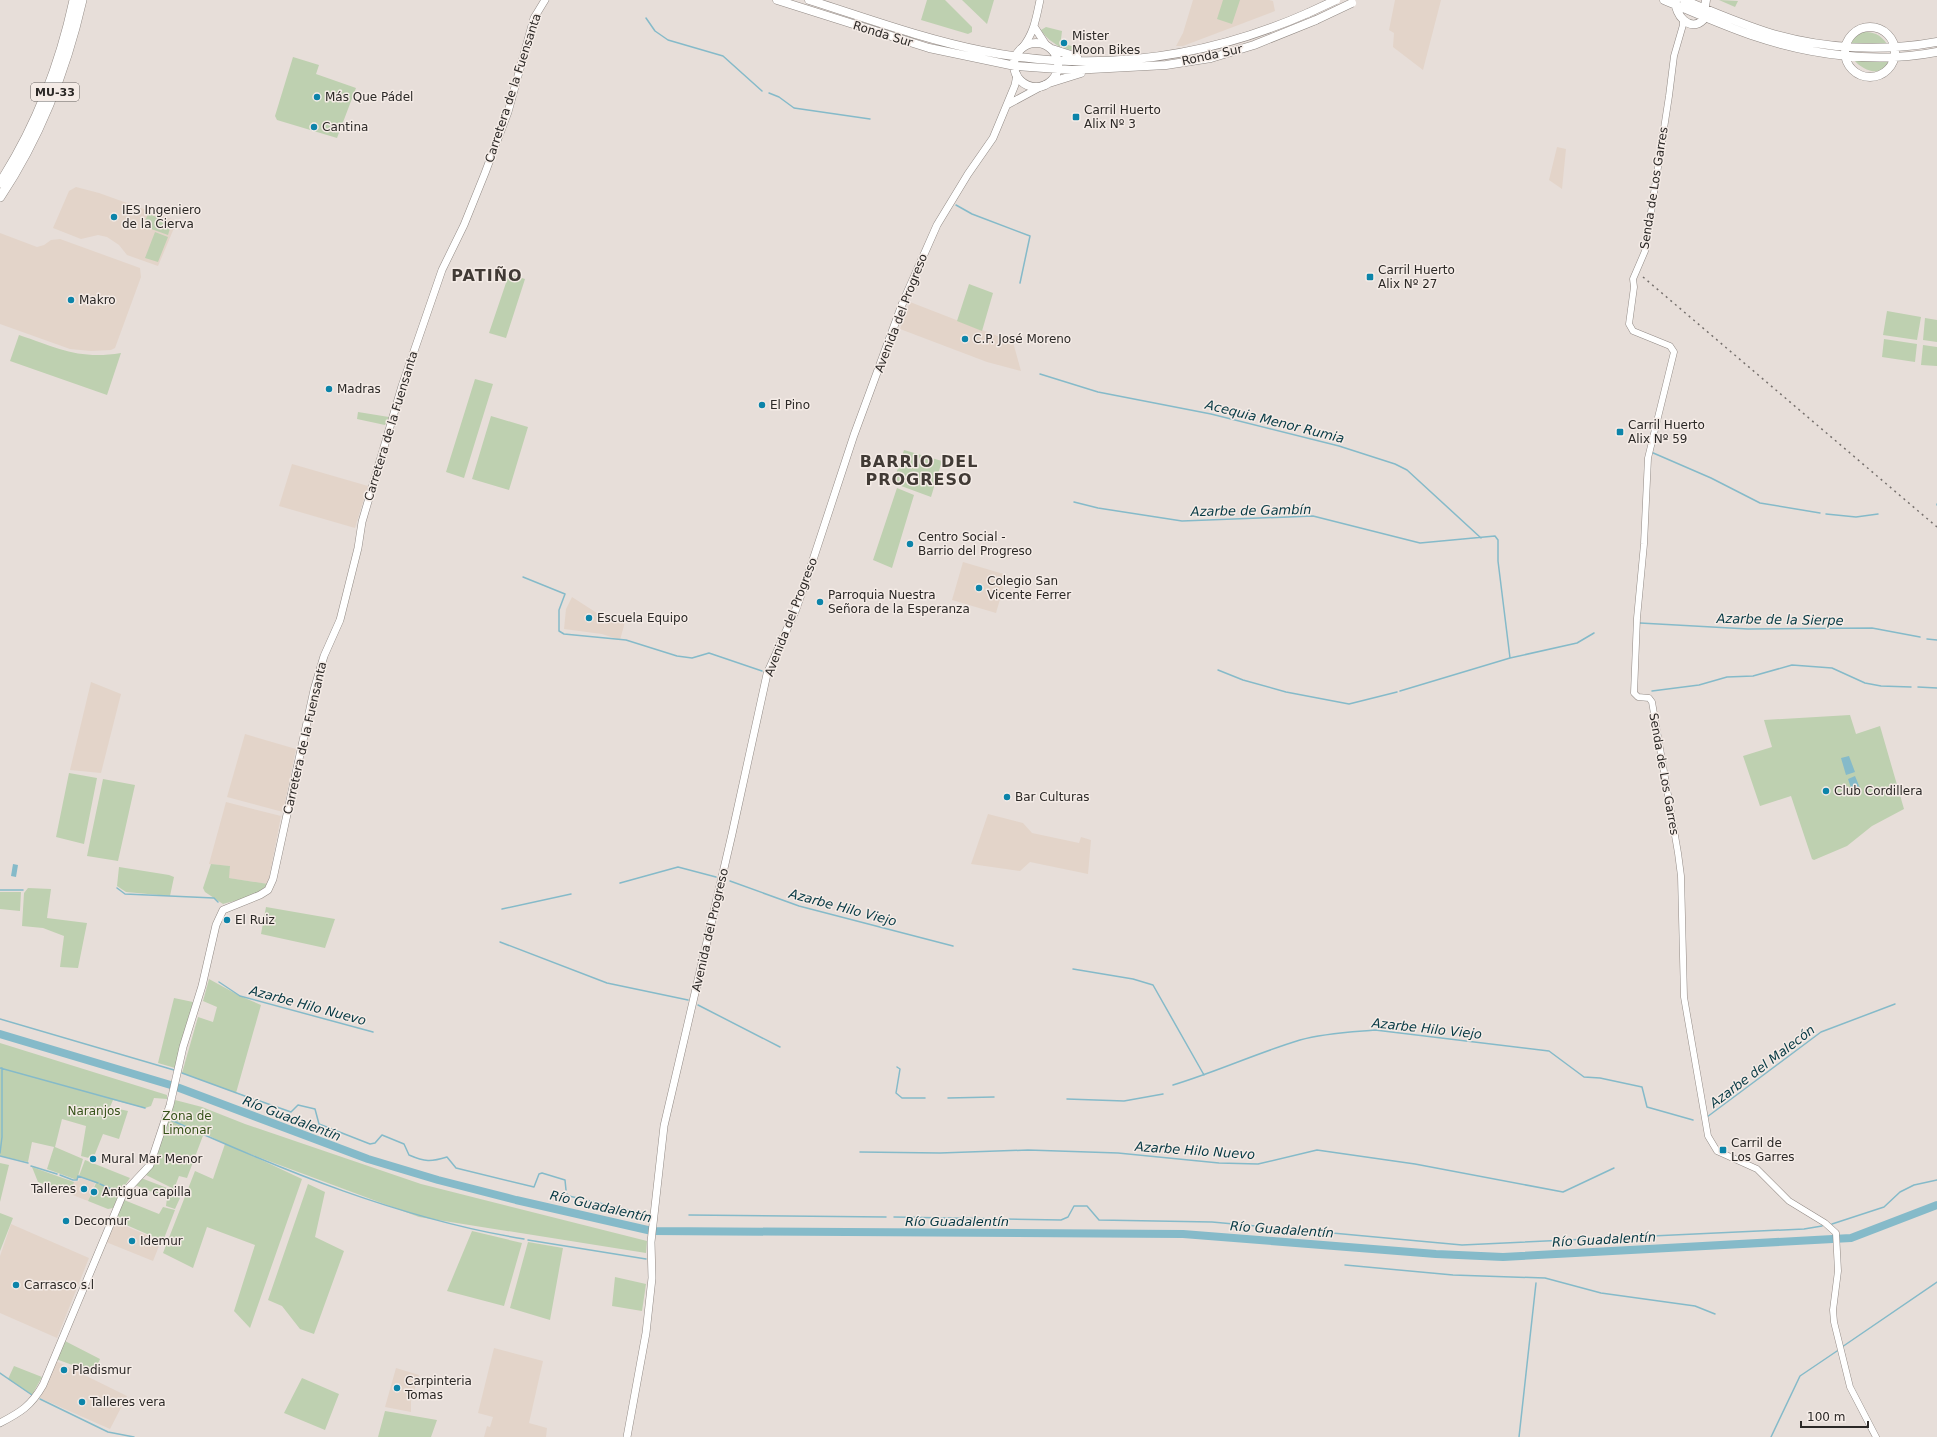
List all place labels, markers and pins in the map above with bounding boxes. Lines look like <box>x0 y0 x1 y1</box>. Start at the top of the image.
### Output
place label: Mister Moon Bikes <box>1072 29 1140 57</box>
marker: Mister Moon Bikes <box>1059 38 1069 48</box>
place label: Más Que Pádel <box>325 90 413 104</box>
marker: Más Que Pádel <box>312 92 322 102</box>
place label: Carril Huerto Alix Nº 3 <box>1084 103 1161 131</box>
marker: Carril Huerto Alix Nº 3 <box>1071 112 1081 122</box>
place label: Cantina <box>322 120 368 134</box>
marker: Cantina <box>309 122 319 132</box>
place label: IES Ingeniero de la Cierva <box>122 203 201 231</box>
marker: IES Ingeniero de la Cierva <box>109 212 119 222</box>
place label: Carril Huerto Alix Nº 27 <box>1378 263 1455 291</box>
marker: Carril Huerto Alix Nº 27 <box>1365 272 1375 282</box>
place label: Makro <box>79 293 116 307</box>
marker: Makro <box>66 295 76 305</box>
place label: C.P. José Moreno <box>973 332 1071 346</box>
marker: C.P. José Moreno <box>960 334 970 344</box>
place label: Madras <box>337 382 381 396</box>
marker: Madras <box>324 384 334 394</box>
place label: El Pino <box>770 398 810 412</box>
marker: El Pino <box>757 400 767 410</box>
place label: Carril Huerto Alix Nº 59 <box>1628 418 1705 446</box>
marker: Carril Huerto Alix Nº 59 <box>1615 427 1625 437</box>
place label: Centro Social - Barrio del Progreso <box>918 530 1032 558</box>
marker: Centro Social - Barrio del Progreso <box>905 539 915 549</box>
place label: Colegio San Vicente Ferrer <box>987 574 1071 602</box>
marker: Colegio San Vicente Ferrer <box>974 583 984 593</box>
place label: Parroquia Nuestra Señora de la Esperanza <box>828 588 970 616</box>
marker: Parroquia Nuestra Señora de la Esperanza <box>815 597 825 607</box>
place label: Escuela Equipo <box>597 611 688 625</box>
marker: Escuela Equipo <box>584 613 594 623</box>
place label: Club Cordillera <box>1834 784 1922 798</box>
marker: Club Cordillera <box>1821 786 1831 796</box>
place label: Bar Culturas <box>1015 790 1090 804</box>
marker: Bar Culturas <box>1002 792 1012 802</box>
place label: El Ruiz <box>235 913 275 927</box>
marker: El Ruiz <box>222 915 232 925</box>
place label: Carril de Los Garres <box>1731 1136 1795 1164</box>
marker: Carril de Los Garres <box>1718 1145 1728 1155</box>
place label: Mural Mar Menor <box>101 1152 203 1166</box>
marker: Mural Mar Menor <box>88 1154 98 1164</box>
place label: Talleres <box>30 1182 76 1196</box>
marker: Talleres <box>79 1184 89 1194</box>
place label: Antigua capilla <box>102 1185 191 1199</box>
marker: Antigua capilla <box>89 1187 99 1197</box>
place label: Decomur <box>74 1214 129 1228</box>
marker: Decomur <box>61 1216 71 1226</box>
place label: Idemur <box>140 1234 183 1248</box>
marker: Idemur <box>127 1236 137 1246</box>
place label: Carrasco s.l <box>24 1278 94 1292</box>
marker: Carrasco s.l <box>11 1280 21 1290</box>
place label: Pladismur <box>72 1363 131 1377</box>
marker: Pladismur <box>59 1365 69 1375</box>
place label: Carpinteria Tomas <box>404 1374 472 1402</box>
marker: Carpinteria Tomas <box>392 1383 402 1393</box>
place label: Talleres vera <box>89 1395 166 1409</box>
marker: Talleres vera <box>77 1397 87 1407</box>

